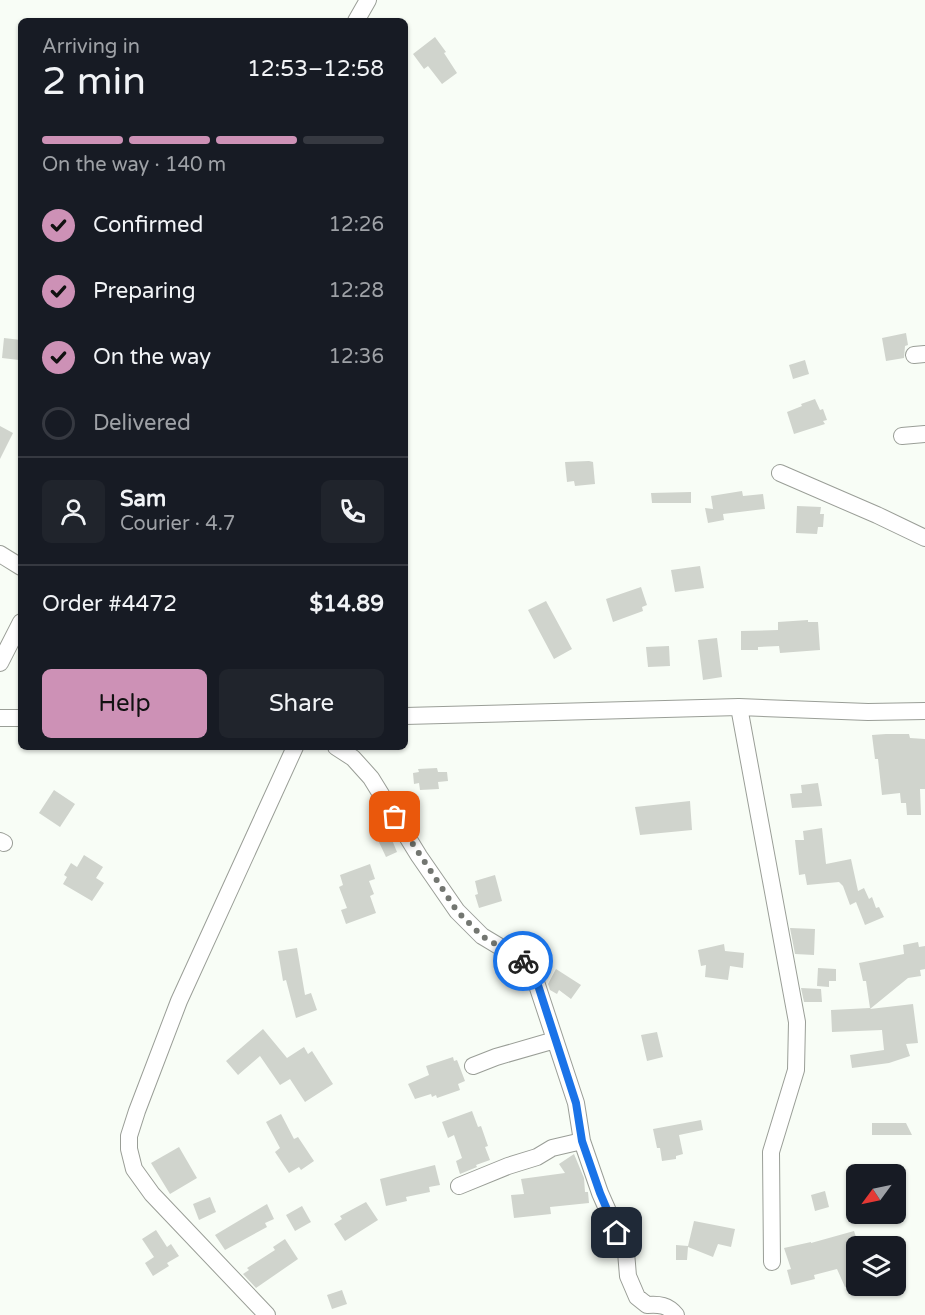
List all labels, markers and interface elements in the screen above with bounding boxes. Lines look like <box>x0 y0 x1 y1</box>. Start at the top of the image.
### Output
text: Arriving in <box>42 35 140 59</box>
text: 12:53–12:58 <box>247 56 384 82</box>
text: 2 min <box>42 58 146 105</box>
text: On the way · 140 m <box>42 153 226 177</box>
icon: check <box>42 209 75 242</box>
text: Confirmed <box>93 212 203 238</box>
text: 12:26 <box>329 213 384 237</box>
icon: check <box>42 275 75 308</box>
text: Preparing <box>93 278 196 304</box>
text: 12:28 <box>329 279 384 303</box>
icon: check <box>42 341 75 374</box>
text: On the way <box>93 344 211 370</box>
text: 12:36 <box>329 345 384 369</box>
text: Delivered <box>93 410 191 436</box>
button: person <box>42 480 105 543</box>
button: phone <box>321 480 384 543</box>
text: Sam <box>120 486 166 512</box>
text: Courier · 4.7 <box>120 512 235 536</box>
text: Order #4472 <box>42 591 177 617</box>
text: $14.89 <box>310 591 384 617</box>
button: Help <box>42 669 207 738</box>
button: Share <box>219 669 384 738</box>
pin <box>369 791 420 842</box>
icon: bag <box>378 800 411 833</box>
courier <box>493 931 553 991</box>
icon: bike <box>507 945 540 978</box>
north arrow <box>846 1164 906 1224</box>
map controls <box>846 1164 906 1296</box>
pin <box>591 1207 642 1258</box>
icon: home <box>600 1216 633 1249</box>
button: layers <box>846 1236 906 1296</box>

